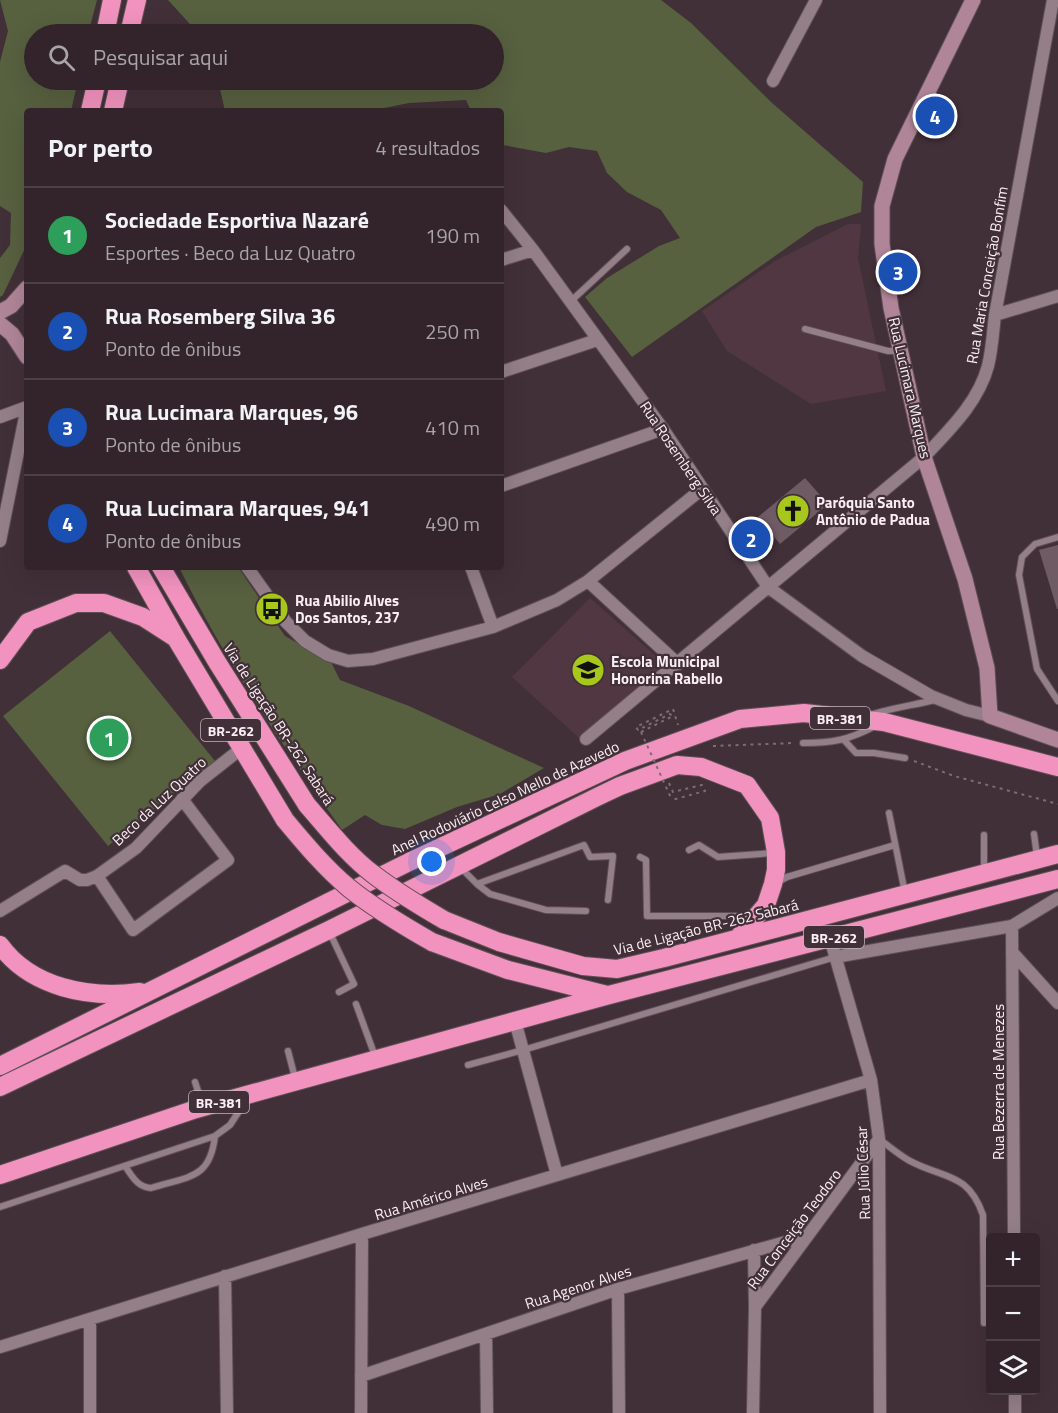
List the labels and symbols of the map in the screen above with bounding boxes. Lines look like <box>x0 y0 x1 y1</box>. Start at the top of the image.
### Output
pin: 4 <box>916 94 954 138</box>
street label: Rua Maria Conceição Bonfim <box>960 184 1014 366</box>
pin: 3 <box>878 250 918 294</box>
street label: Rua Lucimara Marques <box>883 315 937 461</box>
street label: Rua Rosemberg Silva <box>634 396 728 520</box>
place label: Paróquia Santo Antônio de Padua <box>816 491 930 531</box>
church icon: Paróquia Santo Antônio de Padua <box>775 493 811 529</box>
pin: 2 <box>732 516 771 562</box>
place label: Rua Abilio Alves Dos Santos, 237 <box>295 589 400 629</box>
bus stop icon: Rua Abilio Alves Dos Santos, 237 <box>254 591 290 627</box>
street label: Via de Ligação BR-262 Sabará <box>220 640 338 808</box>
place label: Escola Municipal Honorina Rabello <box>611 650 723 690</box>
school or university icon: Escola Municipal Honorina Rabello <box>570 652 606 688</box>
road number: BR-381 <box>810 707 870 729</box>
pin: 1 <box>90 716 128 760</box>
road number: BR-262 <box>201 719 261 741</box>
street label: Anel Rodoviário Celso Mello de Azevedo <box>387 735 623 861</box>
street label: Beco da Luz Quatro <box>107 751 212 851</box>
your location <box>417 847 446 876</box>
street label: Via de Ligação BR-262 Sabará <box>611 893 801 961</box>
road number: BR-262 <box>804 926 864 948</box>
street label: Rua Bezerra de Menezes <box>987 1004 1010 1160</box>
road number: BR-381 <box>189 1091 249 1113</box>
street label: Rua Júlio César <box>850 1126 876 1220</box>
street label: Rua Conceição Teodoro <box>741 1164 847 1294</box>
street label: Rua Américo Alves <box>372 1170 490 1226</box>
street label: Rua Agenor Alves <box>522 1259 634 1315</box>

